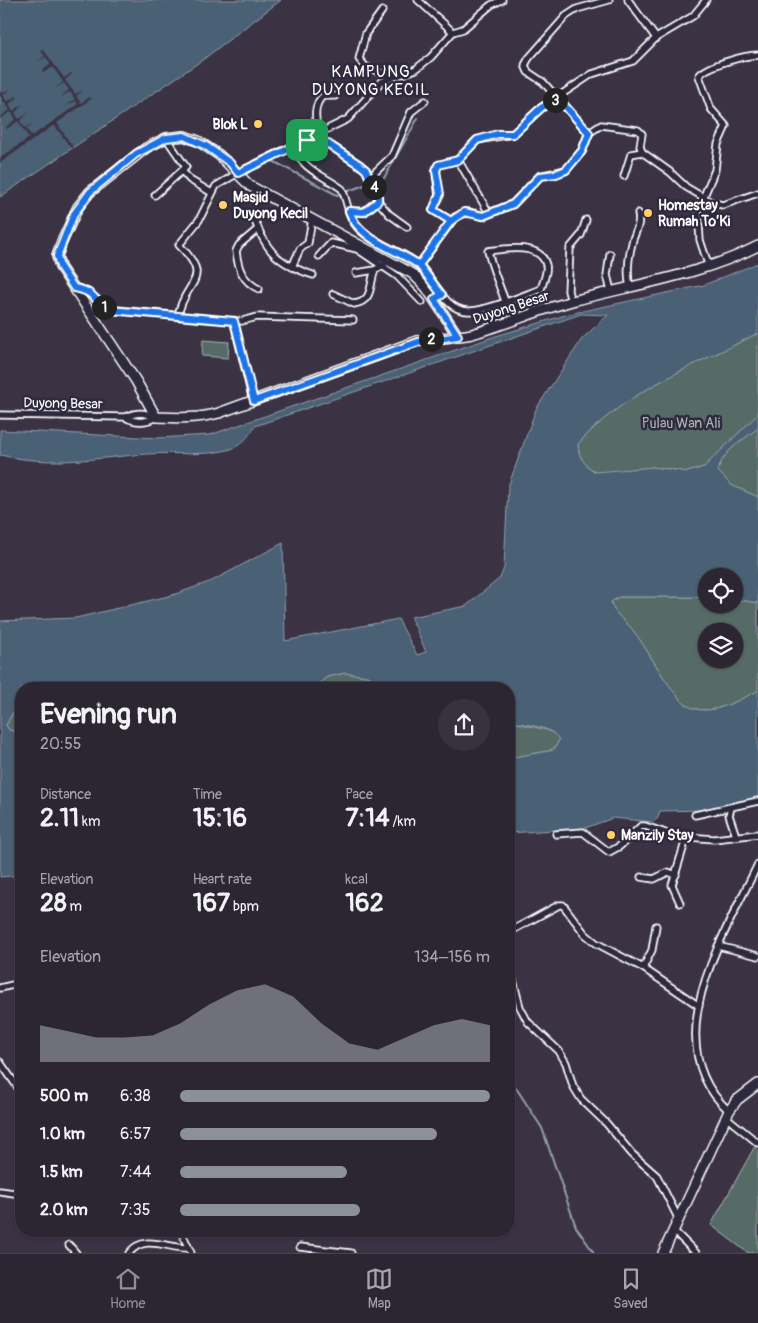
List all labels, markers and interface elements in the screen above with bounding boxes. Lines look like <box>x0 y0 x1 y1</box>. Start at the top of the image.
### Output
district label: KAMPUNG DUYONG KECIL <box>312 62 430 100</box>
pin: 3 <box>542 88 568 112</box>
text: 3 <box>552 92 559 109</box>
place label: Blok L <box>212 116 248 133</box>
marker: Blok L <box>252 118 264 130</box>
pin <box>286 119 328 161</box>
icon: arrive <box>293 126 321 154</box>
pin: 4 <box>362 174 386 200</box>
text: 4 <box>370 179 379 196</box>
place label: Masjid Duyong Kecil <box>233 189 308 222</box>
place label: Homestay Rumah To’Ki <box>658 197 731 230</box>
marker: Masjid Duyong Kecil <box>217 199 229 211</box>
marker: Homestay Rumah To’Ki <box>642 207 654 219</box>
street label: Duyong Besar <box>471 287 552 328</box>
pin: 1 <box>92 294 116 320</box>
text: 1 <box>102 299 107 316</box>
pin: 2 <box>418 326 444 352</box>
text: 2 <box>428 331 435 348</box>
street label: Duyong Besar <box>23 394 103 413</box>
park label: Pulau Wan Ali <box>642 415 721 432</box>
map controls <box>698 568 743 668</box>
button: locate <box>698 568 743 613</box>
button: layers <box>698 623 743 668</box>
text: Evening run <box>40 697 177 732</box>
button: share <box>438 699 490 751</box>
text: 20:55 <box>40 734 82 754</box>
text: Distance <box>40 786 91 803</box>
text: Time <box>193 786 222 803</box>
text: Pace <box>345 786 373 803</box>
text: 2.11 <box>40 803 79 834</box>
text: 15:16 <box>193 803 247 834</box>
text: 7:14 <box>345 803 390 834</box>
text: km <box>79 813 100 830</box>
text: /km <box>390 813 416 830</box>
place label: Manzily Stay <box>621 827 694 844</box>
marker: Manzily Stay <box>605 829 617 841</box>
text: Elevation <box>40 871 93 888</box>
text: Heart rate <box>193 871 252 888</box>
text: kcal <box>345 871 368 888</box>
text: 28 <box>40 888 67 919</box>
text: 167 <box>193 888 230 919</box>
text: 162 <box>345 888 384 919</box>
text: m <box>67 898 82 915</box>
text: bpm <box>230 898 259 915</box>
text: Elevation <box>40 947 101 967</box>
text: 134–156 m <box>414 947 490 967</box>
text: 500 m <box>40 1086 88 1106</box>
text: 6:38 <box>120 1086 151 1106</box>
text: 1.0 km <box>40 1124 85 1144</box>
text: 6:57 <box>120 1124 151 1144</box>
text: 1.5 km <box>40 1162 83 1182</box>
text: 7:44 <box>120 1162 151 1182</box>
text: 2.0 km <box>40 1200 88 1220</box>
text: 7:35 <box>120 1200 150 1220</box>
tab: Home <box>110 1265 145 1312</box>
tab: Map <box>365 1265 393 1312</box>
tab: Saved <box>613 1265 648 1312</box>

